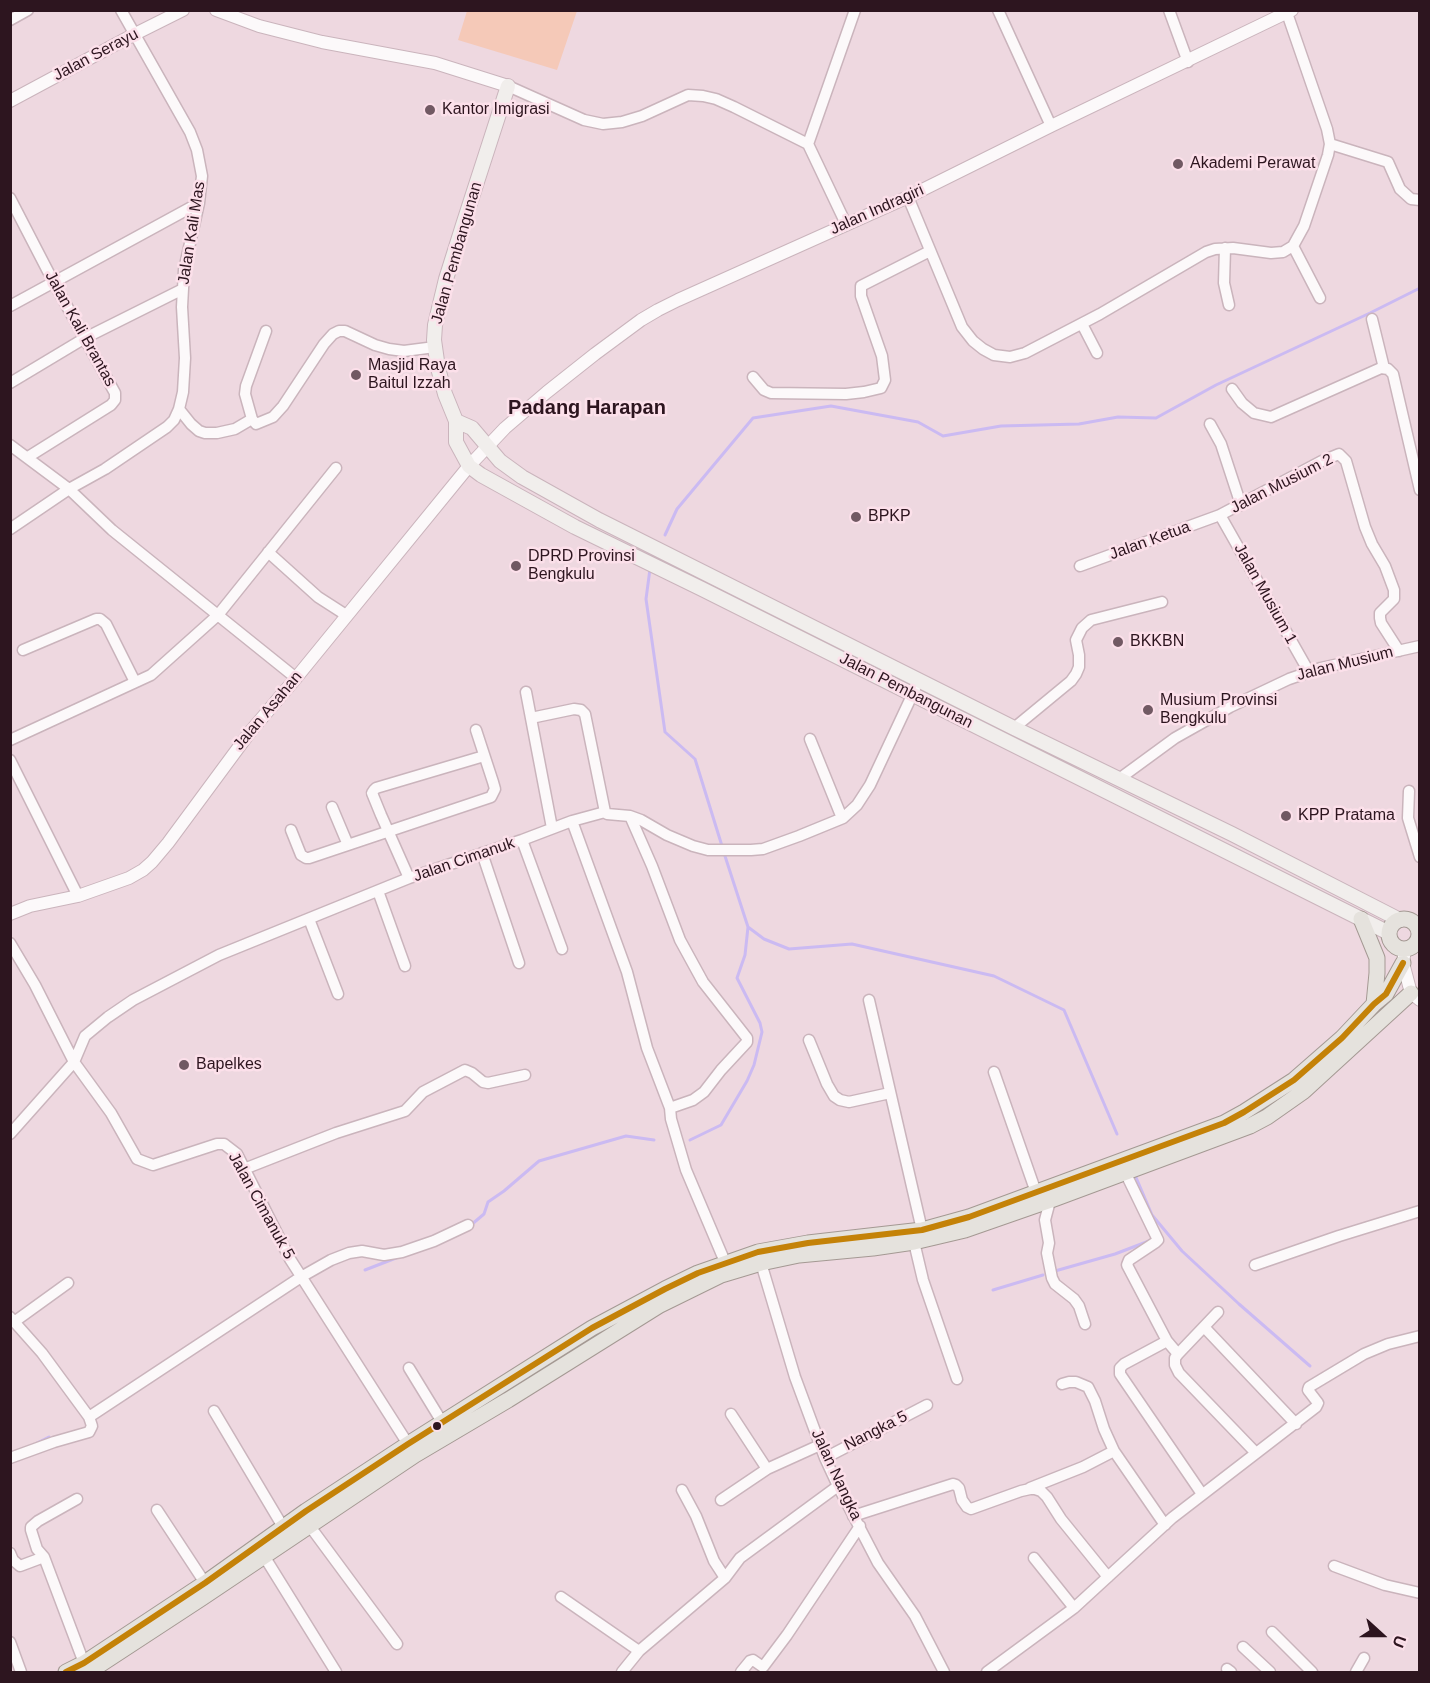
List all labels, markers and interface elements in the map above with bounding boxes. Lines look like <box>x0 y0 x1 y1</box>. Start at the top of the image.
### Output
street label: Jalan Serayu <box>50 25 142 85</box>
place label: Kantor Imigrasi <box>442 100 550 120</box>
marker: Kantor Imigrasi <box>423 103 437 117</box>
place label: Akademi Perawat <box>1190 154 1315 174</box>
marker: Akademi Perawat <box>1171 157 1185 171</box>
street label: Jalan Kali Mas <box>174 180 210 286</box>
street label: Jalan Pembangunan <box>428 180 486 326</box>
street label: Jalan Indragiri <box>827 181 927 239</box>
street label: Jalan Kali Brantas <box>40 268 120 390</box>
place label: Masjid Raya Baitul Izzah <box>368 356 456 394</box>
marker: Masjid Raya Baitul Izzah <box>349 368 363 382</box>
district label: Padang Harapan <box>508 396 666 420</box>
street label: Jalan Musium 2 <box>1228 450 1336 518</box>
place label: BPKP <box>868 507 911 527</box>
marker: BPKP <box>849 510 863 524</box>
street label: Jalan Ketua <box>1107 518 1193 564</box>
street label: Jalan Musium 1 <box>1229 540 1301 648</box>
place label: DPRD Provinsi Bengkulu <box>528 547 635 585</box>
marker: DPRD Provinsi Bengkulu <box>509 559 523 573</box>
place label: BKKBN <box>1130 632 1184 652</box>
marker: BKKBN <box>1111 635 1125 649</box>
street label: Jalan Musium <box>1295 643 1395 685</box>
street label: Jalan Pembangunan <box>836 649 976 733</box>
street label: Jalan Asahan <box>229 668 307 754</box>
place label: Musium Provinsi Bengkulu <box>1160 691 1277 729</box>
marker: Musium Provinsi Bengkulu <box>1141 703 1155 717</box>
place label: KPP Pratama <box>1298 806 1395 826</box>
marker: KPP Pratama <box>1279 809 1293 823</box>
street label: Jalan Cimanuk <box>411 834 517 886</box>
place label: Bapelkes <box>196 1055 262 1075</box>
marker: Bapelkes <box>177 1058 191 1072</box>
street label: Jalan Cimanuk 5 <box>224 1149 298 1263</box>
street label: Nangka 5 <box>841 1407 911 1455</box>
unlabelled marker <box>431 1420 443 1432</box>
street label: Jalan Nangka <box>807 1427 865 1523</box>
north arrow <box>1352 1605 1412 1665</box>
text: U <box>1389 1633 1409 1650</box>

